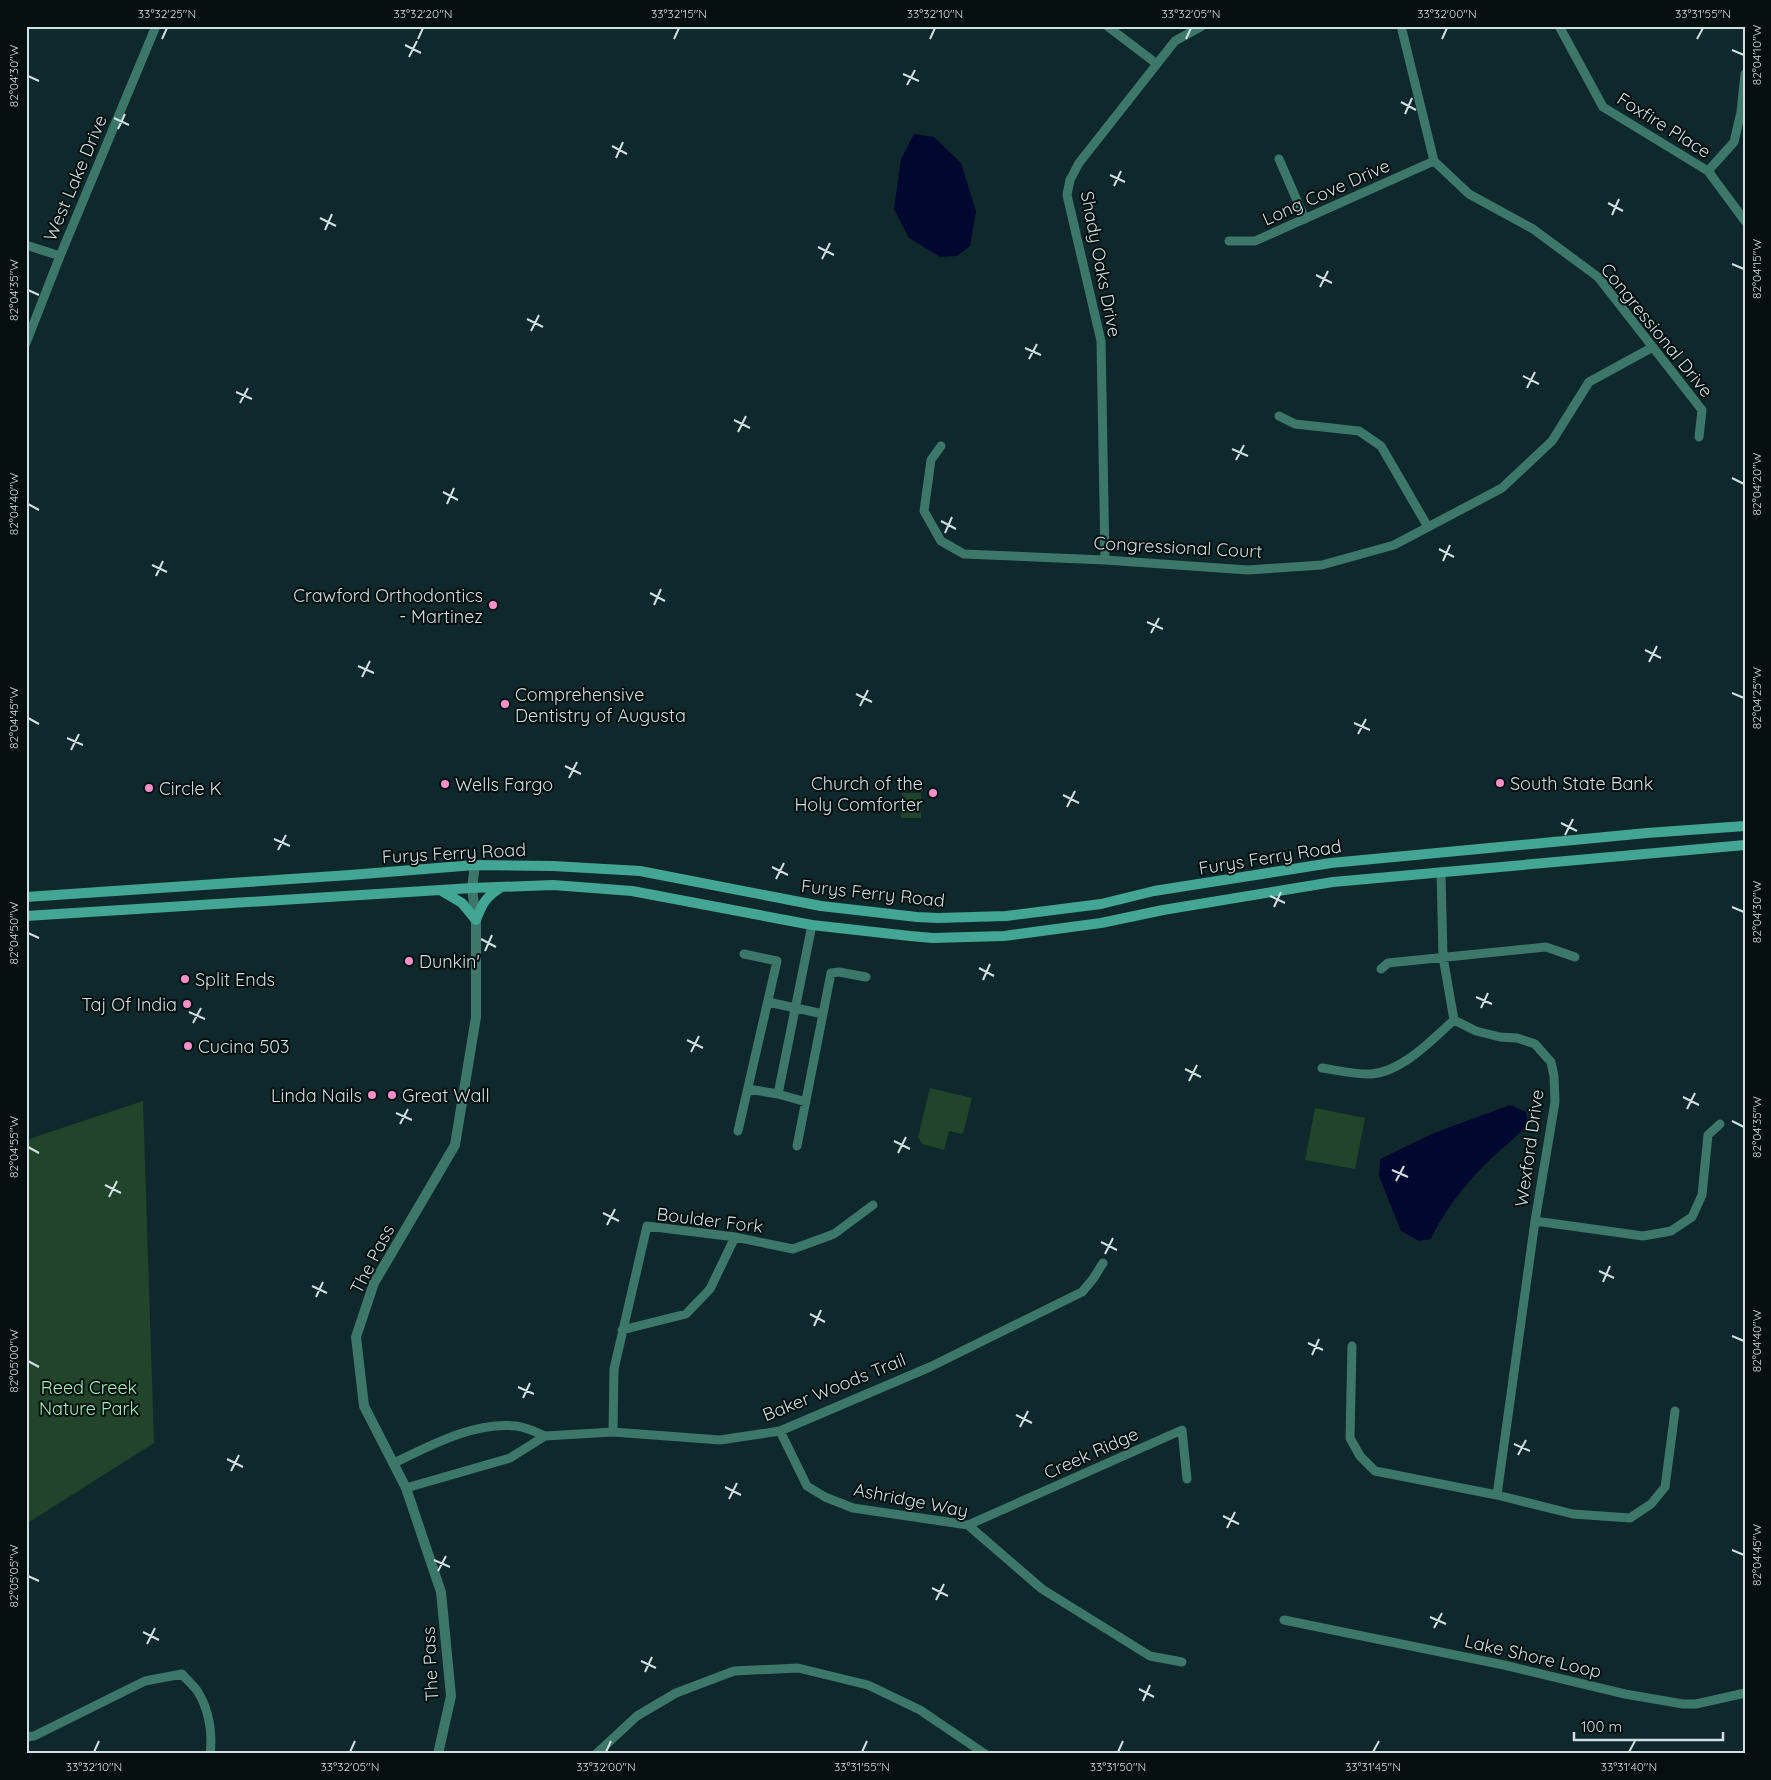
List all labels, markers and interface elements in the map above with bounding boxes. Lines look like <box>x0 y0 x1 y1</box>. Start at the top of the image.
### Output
text: 33°32'25"N <box>138 6 196 21</box>
text: 33°32'20"N <box>394 6 452 21</box>
text: 33°32'15"N <box>651 6 707 21</box>
text: 33°32'10"N <box>907 6 963 21</box>
text: 33°32'05"N <box>1162 6 1220 21</box>
text: 33°32'00"N <box>1417 6 1477 21</box>
text: 33°31'55"N <box>1675 6 1731 21</box>
text: 82°04'10"W <box>1749 24 1764 85</box>
text: 82°04'30"W <box>6 44 21 107</box>
street label: Foxfire Place <box>1613 87 1715 163</box>
street label: West Lake Drive <box>38 111 112 245</box>
street label: Long Cove Drive <box>1259 154 1393 230</box>
street label: Shady Oaks Drive <box>1076 189 1126 339</box>
text: 82°04'15"W <box>1749 239 1764 299</box>
street label: Congressional Drive <box>1596 258 1718 402</box>
text: 82°04'35"W <box>6 259 21 321</box>
text: 82°04'20"W <box>1749 452 1764 515</box>
text: 82°04'40"W <box>6 472 21 535</box>
street label: Congressional Court <box>1093 531 1263 563</box>
place label: Crawford Orthodontics - Martinez <box>293 584 483 628</box>
marker: Crawford Orthodontics - Martinez <box>487 599 499 611</box>
text: 82°04'25"W <box>1749 666 1764 729</box>
place label: Comprehensive Dentistry of Augusta <box>515 683 686 727</box>
text: 82°04'45"W <box>6 687 21 749</box>
marker: Comprehensive Dentistry of Augusta <box>499 698 511 710</box>
place label: Church of the Holy Comforter <box>794 772 923 816</box>
place label: South State Bank <box>1510 772 1653 795</box>
place label: Wells Fargo <box>455 773 553 796</box>
place label: Circle K <box>159 777 222 800</box>
marker: South State Bank <box>1494 777 1506 789</box>
marker: Wells Fargo <box>439 778 451 790</box>
marker: Circle K <box>143 782 155 794</box>
marker: Church of the Holy Comforter <box>927 787 939 799</box>
street label: Furys Ferry Road <box>1197 834 1343 880</box>
street label: Furys Ferry Road <box>381 838 527 868</box>
street label: Furys Ferry Road <box>800 874 946 912</box>
text: 82°04'30"W <box>1749 880 1764 943</box>
text: 82°04'50"W <box>6 901 21 964</box>
place label: Dunkin' <box>419 950 480 973</box>
marker: Dunkin' <box>403 955 415 967</box>
place label: Split Ends <box>195 968 275 991</box>
marker: Split Ends <box>179 973 191 985</box>
place label: Taj Of India <box>81 993 177 1016</box>
marker: Taj Of India <box>181 998 193 1010</box>
place label: Cucina 503 <box>198 1035 289 1058</box>
marker: Cucina 503 <box>182 1040 194 1052</box>
place label: Linda Nails <box>271 1084 362 1107</box>
place label: Great Wall <box>402 1084 490 1107</box>
street label: Wexford Drive <box>1509 1088 1549 1208</box>
marker: Linda Nails <box>366 1089 378 1101</box>
marker: Great Wall <box>386 1089 398 1101</box>
text: 82°04'35"W <box>1749 1096 1764 1158</box>
text: 82°04'55"W <box>6 1116 21 1178</box>
street label: Boulder Fork <box>655 1202 765 1238</box>
street label: The Pass <box>345 1221 399 1297</box>
text: 82°04'40"W <box>1749 1309 1764 1372</box>
text: 82°05'00"W <box>6 1329 21 1393</box>
street label: Baker Woods Trail <box>759 1348 909 1426</box>
park label: Reed Creek Nature Park <box>39 1376 139 1420</box>
street label: Creek Ridge <box>1040 1422 1142 1484</box>
street label: Ashridge Way <box>852 1478 970 1522</box>
text: 82°04'45"W <box>1749 1524 1764 1586</box>
text: 82°05'05"W <box>6 1544 21 1607</box>
street label: The Pass <box>417 1626 443 1702</box>
street label: Lake Shore Loop <box>1462 1629 1604 1683</box>
scale bar <box>1574 1710 1722 1742</box>
text: 100 m <box>1581 1717 1622 1736</box>
text: 33°32'10"N <box>66 1759 122 1774</box>
text: 33°32'05"N <box>321 1759 379 1774</box>
text: 33°32'00"N <box>576 1759 636 1774</box>
text: 33°31'55"N <box>834 1759 890 1774</box>
text: 33°31'50"N <box>1090 1759 1146 1774</box>
text: 33°31'45"N <box>1345 1759 1401 1774</box>
text: 33°31'40"N <box>1601 1759 1657 1774</box>

